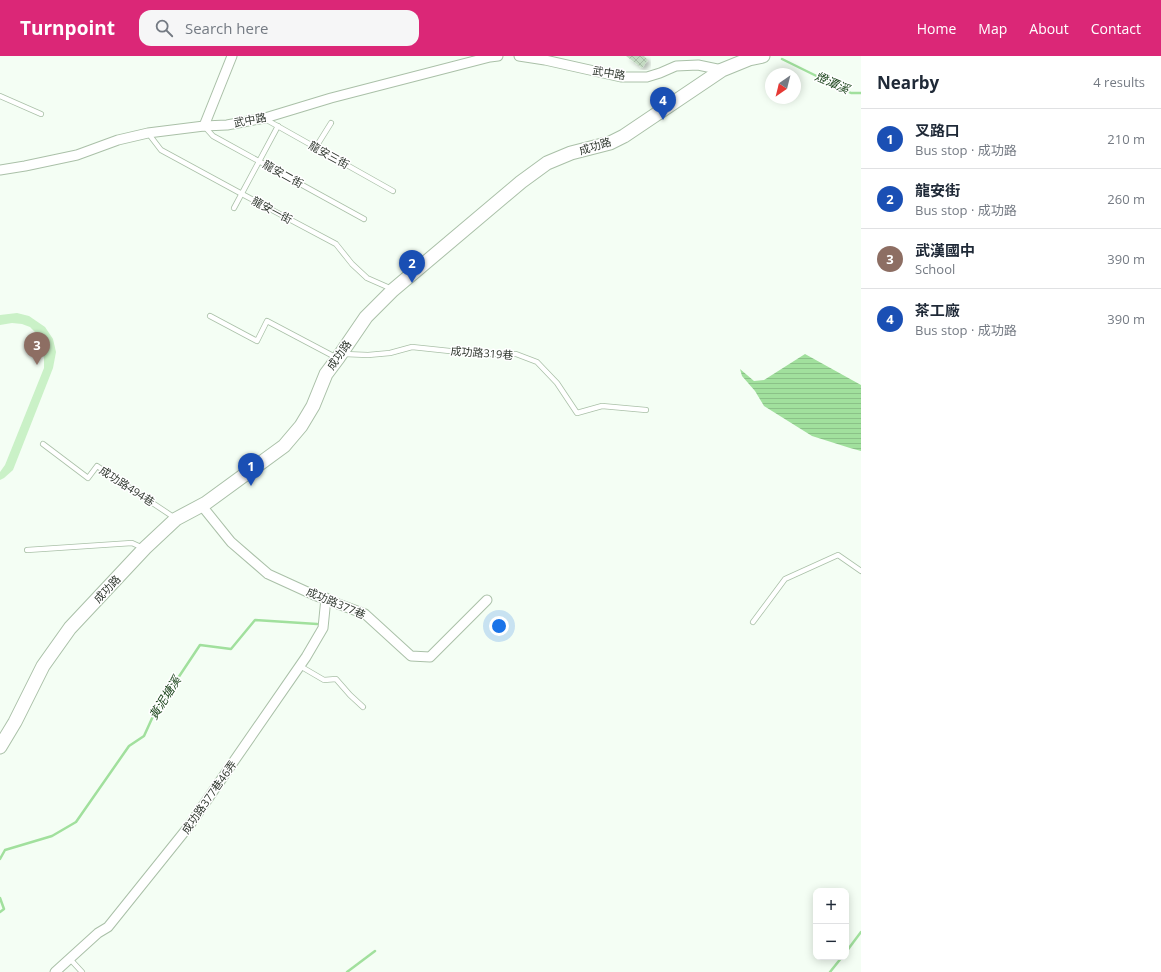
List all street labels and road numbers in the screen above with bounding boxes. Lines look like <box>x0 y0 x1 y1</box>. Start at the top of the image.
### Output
street label: 武中路 <box>592 63 627 82</box>
street label: 武中路 <box>232 109 268 130</box>
street label: 成功路 <box>577 134 613 158</box>
street label: 龍安三街 <box>306 137 352 172</box>
street label: 龍安二街 <box>260 156 306 191</box>
street label: 龍安一街 <box>249 193 295 227</box>
street label: 成功路 <box>323 337 354 373</box>
street label: 成功路319巷 <box>450 343 514 362</box>
street label: 成功路494巷 <box>97 462 158 509</box>
street label: 成功路 <box>90 571 123 606</box>
street label: 成功路377巷 <box>304 583 368 622</box>
street label: 成功路377巷46弄 <box>178 757 240 836</box>

